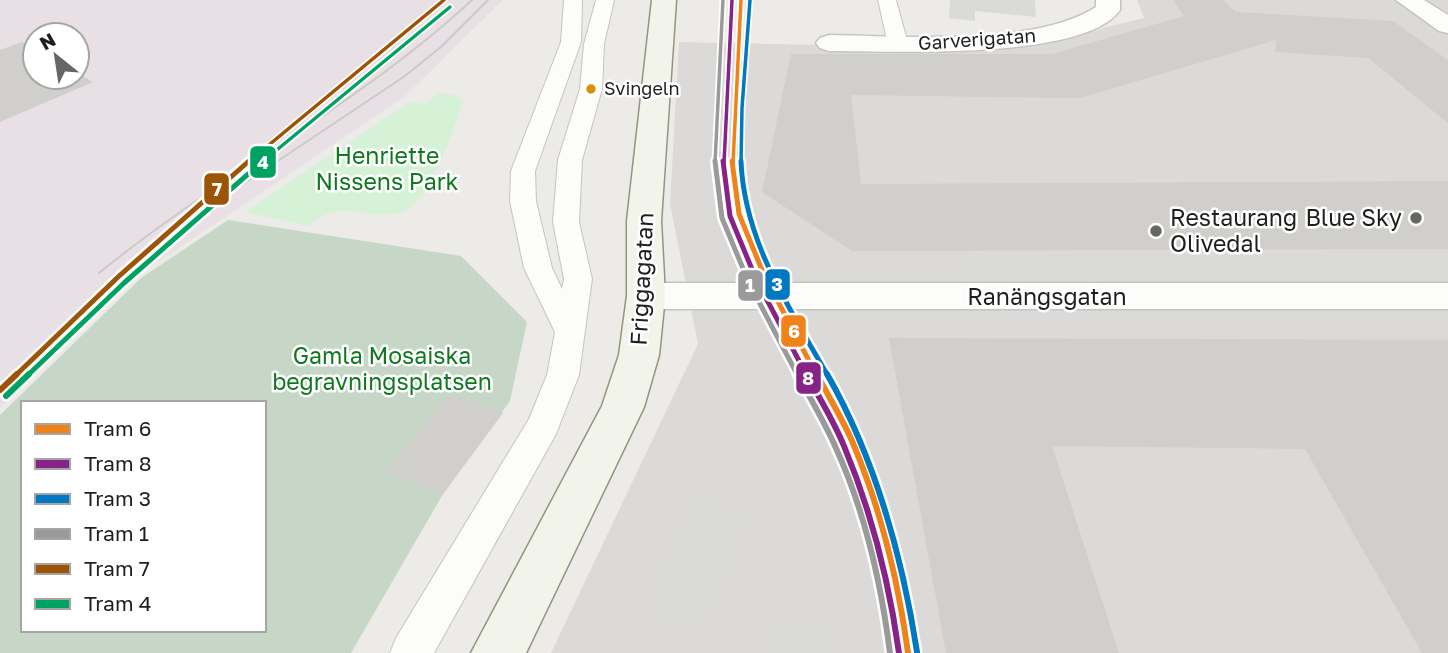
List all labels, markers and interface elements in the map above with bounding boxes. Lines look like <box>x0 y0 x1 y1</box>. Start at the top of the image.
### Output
north arrow <box>21 21 91 91</box>
street label: Garverigatan <box>917 23 1037 54</box>
text: N <box>35 27 59 54</box>
place label: Svingeln <box>604 77 680 99</box>
marker: Svingeln <box>584 82 598 96</box>
park label: Henriette Nissens Park <box>315 141 459 195</box>
line badge: 4 <box>249 145 277 179</box>
text: 4 <box>257 150 269 173</box>
line badge: 7 <box>203 172 230 206</box>
text: 7 <box>212 177 222 200</box>
place label: Restaurang Olivedal <box>1170 203 1297 257</box>
place label: Blue Sky <box>1305 203 1402 231</box>
marker: Blue Sky <box>1408 210 1424 226</box>
street label: Friggagatan <box>624 212 658 346</box>
marker: Restaurang Olivedal <box>1148 223 1164 239</box>
line badge: 3 <box>764 268 791 301</box>
line badge: 1 <box>737 269 764 302</box>
text: 3 <box>771 272 783 295</box>
text: 1 <box>745 273 755 296</box>
street label: Ranängsgatan <box>967 282 1127 310</box>
line badge: 6 <box>780 314 807 348</box>
text: 6 <box>788 319 800 342</box>
park label: Gamla Mosaiska begravningsplatsen <box>272 341 492 395</box>
line badge: 8 <box>795 361 822 395</box>
text: 8 <box>802 366 814 389</box>
legend <box>21 401 266 632</box>
text: Tram 6 <box>84 415 152 441</box>
text: Tram 8 <box>84 450 152 476</box>
text: Tram 3 <box>84 485 151 511</box>
text: Tram 1 <box>84 520 149 546</box>
text: Tram 7 <box>84 555 150 581</box>
text: Tram 4 <box>84 590 152 616</box>

